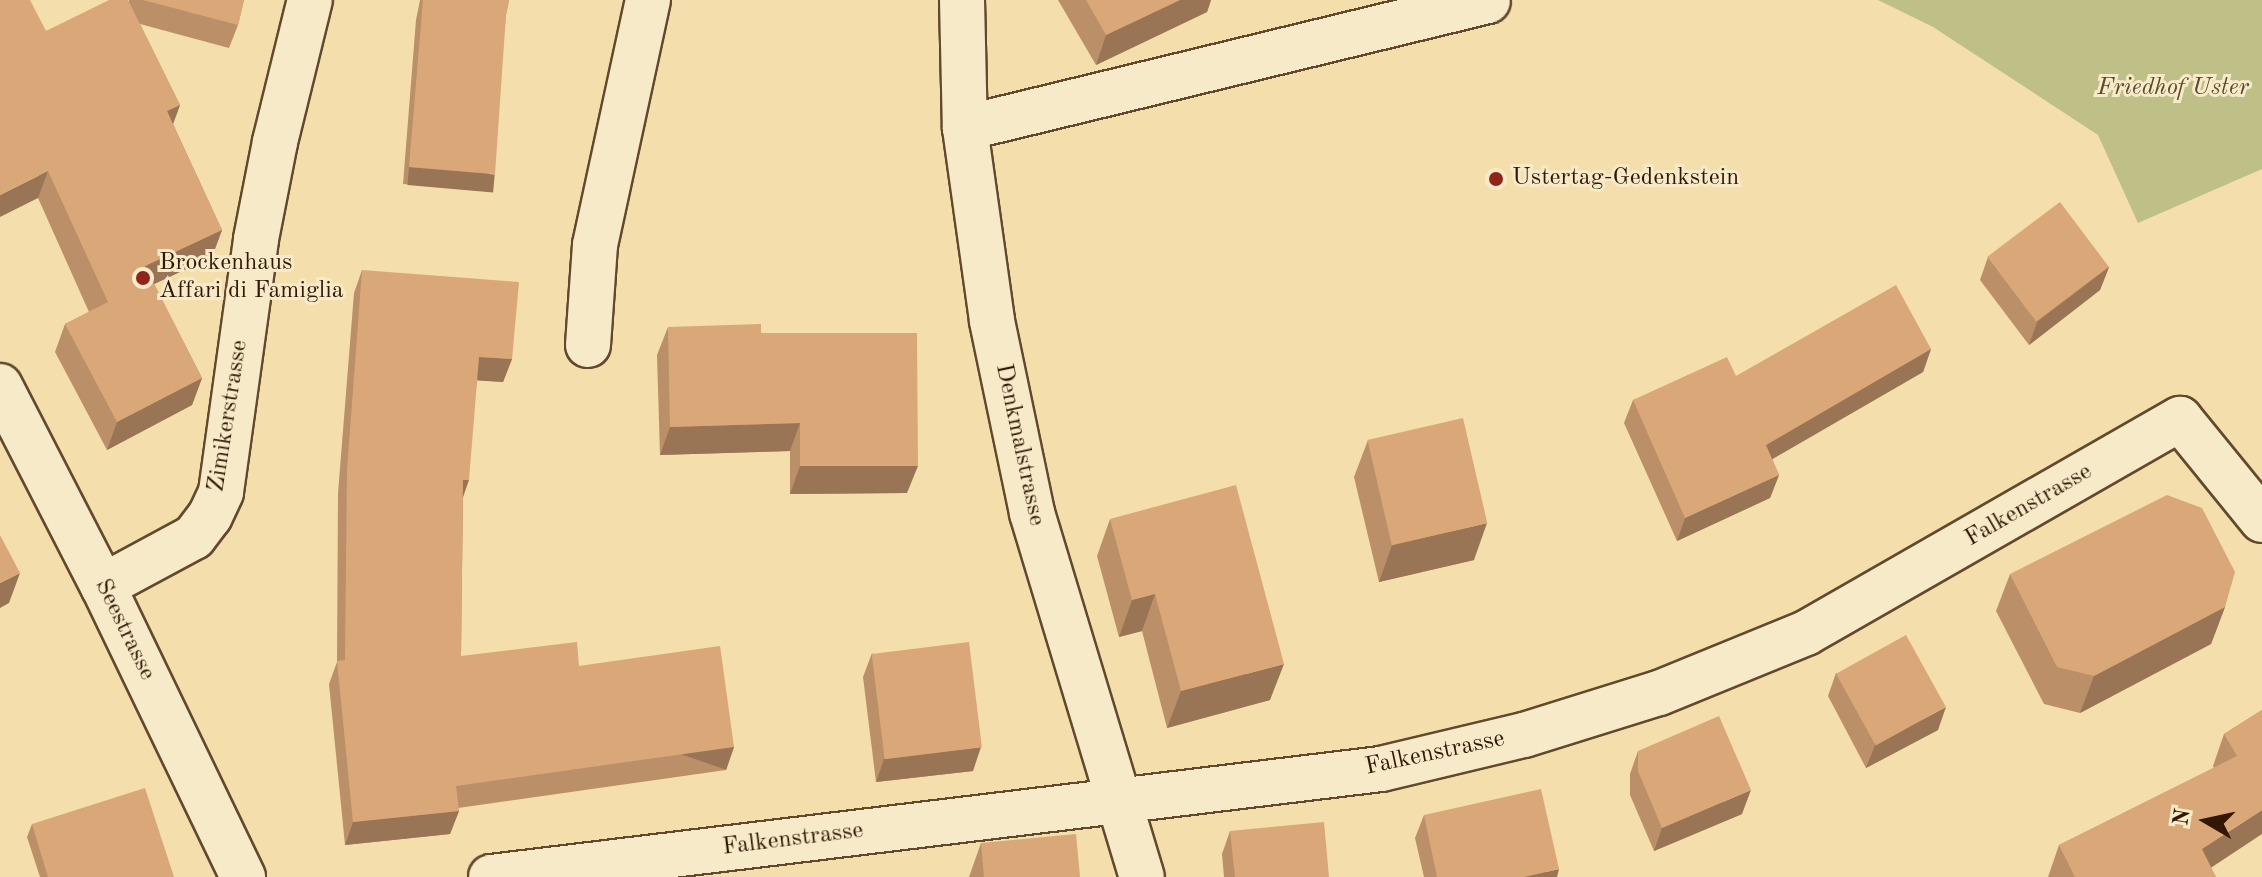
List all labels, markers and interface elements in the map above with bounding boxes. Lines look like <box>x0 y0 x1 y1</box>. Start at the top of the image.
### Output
park label: Friedhof Uster <box>2097 75 2249 103</box>
place label: Ustertag-Gedenkstein <box>1512 165 1739 193</box>
marker: Ustertag-Gedenkstein <box>1487 170 1505 188</box>
place label: Brockenhaus Affari di Famiglia <box>159 250 344 306</box>
marker: Brockenhaus Affari di Famiglia <box>134 269 152 287</box>
street label: Zimikerstrasse <box>203 338 255 494</box>
street label: Denkmalstrasse <box>988 361 1050 529</box>
street label: Falkenstrasse <box>1960 458 2098 554</box>
street label: Seestrasse <box>87 575 161 685</box>
street label: Falkenstrasse <box>1363 725 1507 783</box>
north arrow <box>2166 781 2246 861</box>
text: N <box>2170 807 2194 827</box>
street label: Falkenstrasse <box>721 817 865 863</box>

